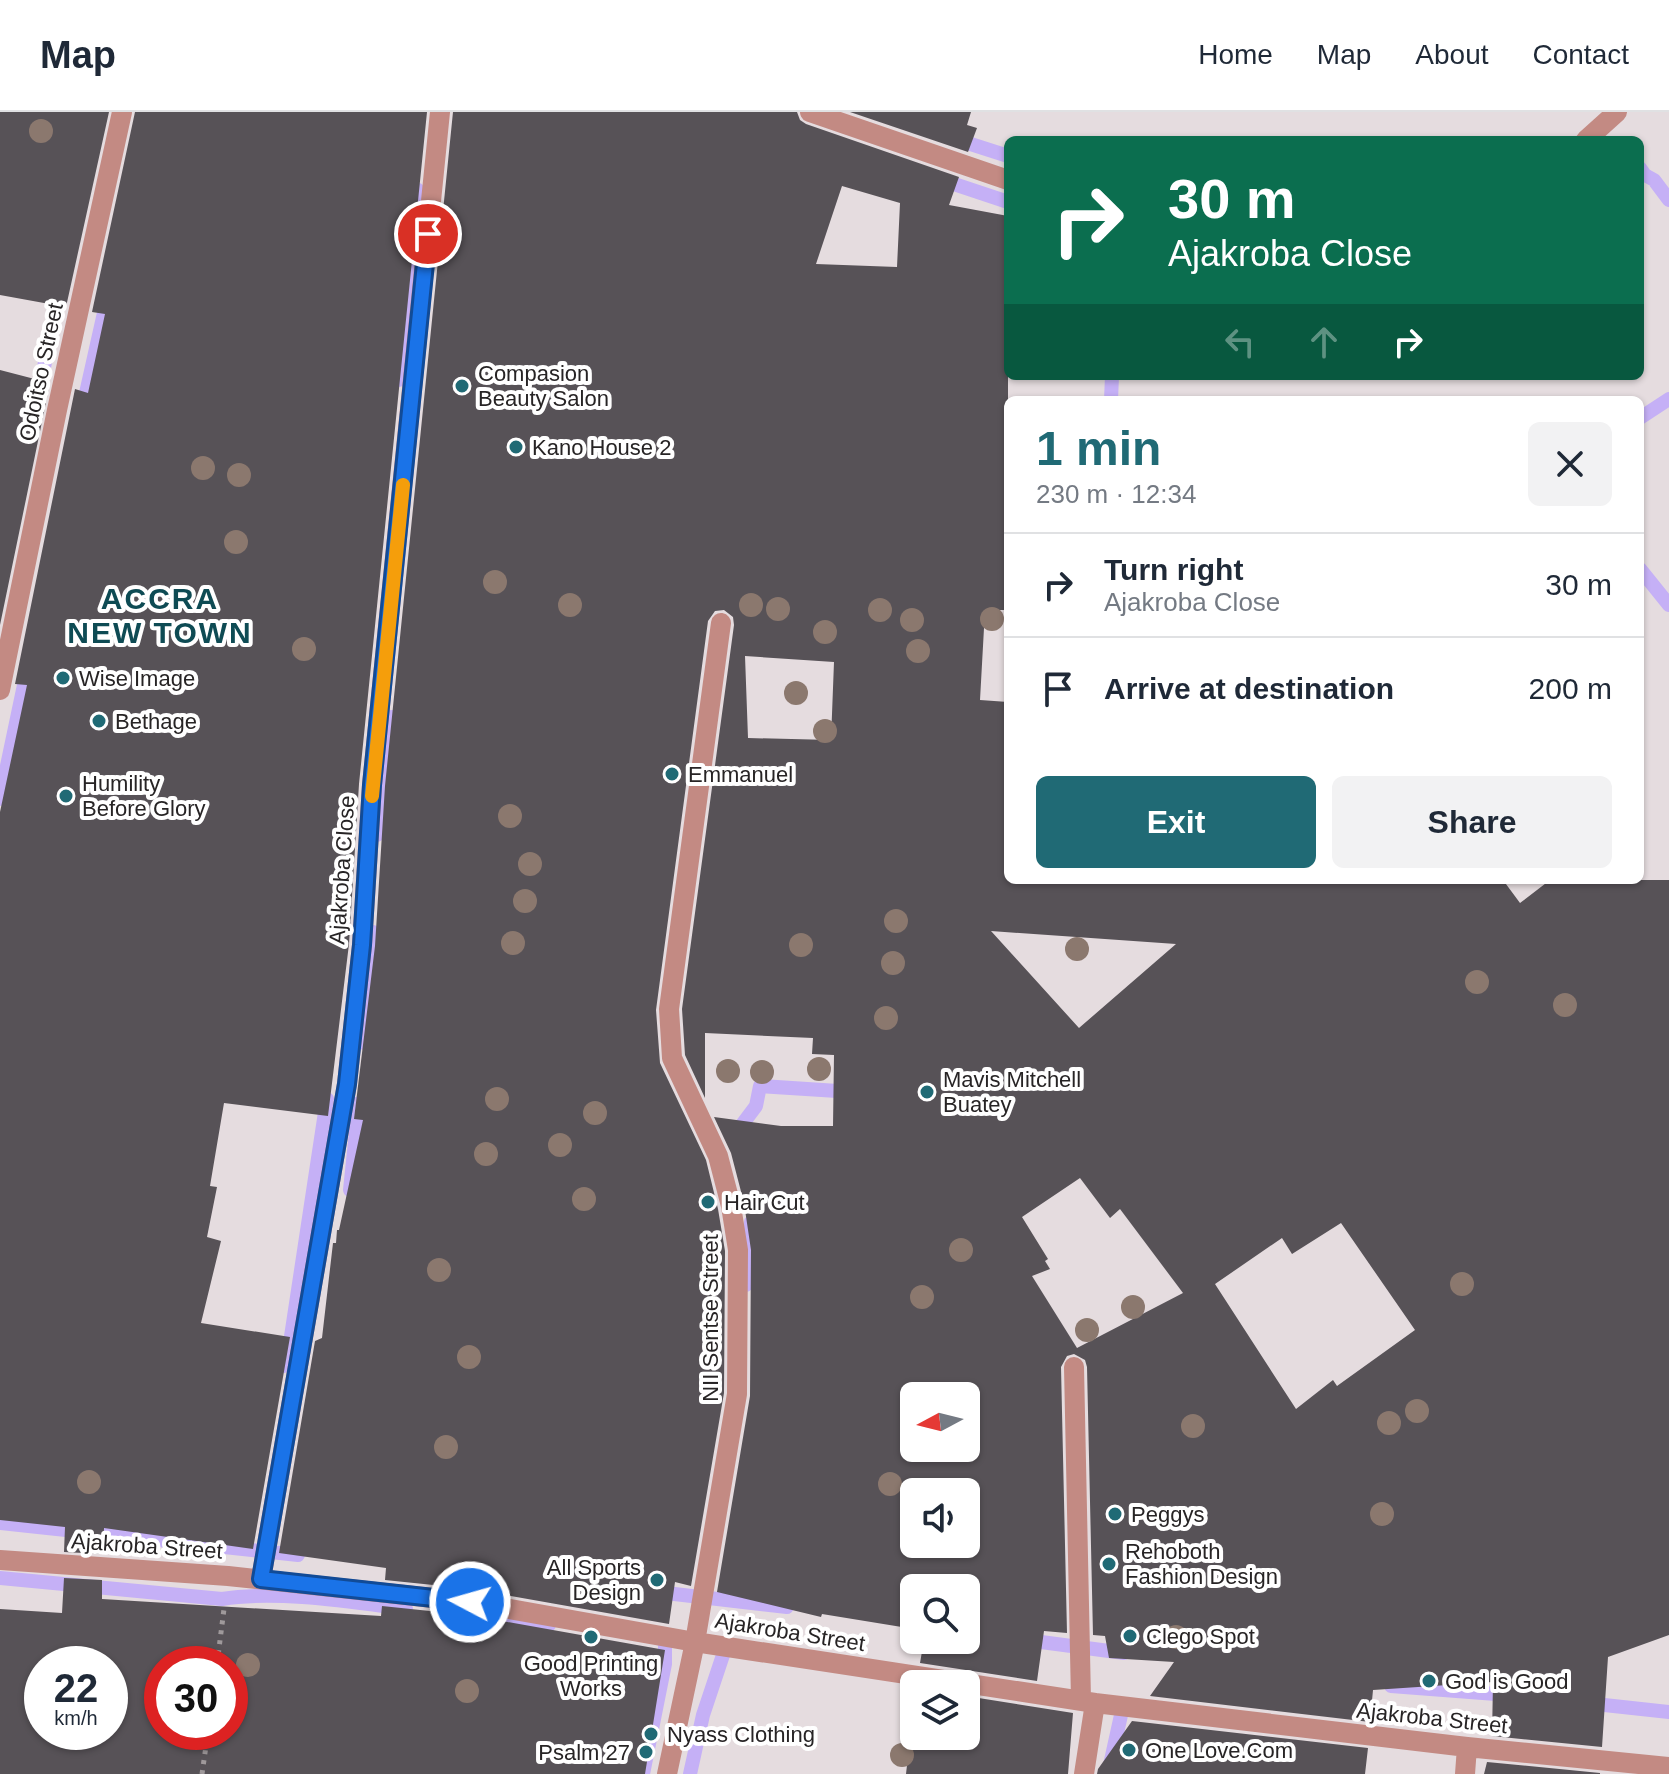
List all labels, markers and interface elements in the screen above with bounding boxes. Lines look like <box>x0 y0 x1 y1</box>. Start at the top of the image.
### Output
text: Map <box>40 34 116 76</box>
text: Home <box>1198 39 1273 70</box>
text: Map <box>1317 39 1371 70</box>
text: About <box>1415 39 1489 70</box>
text: Contact <box>1533 39 1629 70</box>
text: 30 m <box>1168 167 1296 230</box>
icon: right <box>1036 168 1140 272</box>
pin <box>394 200 462 268</box>
icon: arrive <box>406 212 450 256</box>
text: Ajakroba Close <box>1168 233 1412 274</box>
street label: Odoitso Street <box>14 301 68 443</box>
icon: left <box>1218 320 1262 364</box>
icon: ahead <box>1302 320 1346 364</box>
icon: right <box>1386 320 1430 364</box>
place label: Compasion Beauty Salon <box>478 361 609 411</box>
marker: Compasion Beauty Salon <box>453 377 471 395</box>
text: 1 min <box>1036 422 1161 475</box>
button: close <box>1528 422 1612 506</box>
place label: Kano House 2 <box>532 435 671 460</box>
marker: Kano House 2 <box>507 438 525 456</box>
text: 230 m · 12:34 <box>1036 479 1196 509</box>
text: Turn right <box>1104 553 1243 586</box>
icon: right <box>1036 563 1080 607</box>
text: 30 m <box>1545 568 1612 601</box>
district label: ACCRA NEW TOWN <box>67 582 253 649</box>
text: Ajakroba Close <box>1104 587 1280 617</box>
place label: Wise Image <box>79 666 195 691</box>
icon: arrive <box>1036 667 1080 711</box>
marker: Wise Image <box>54 669 72 687</box>
text: Arrive at destination <box>1104 672 1394 705</box>
text: 200 m <box>1529 672 1612 705</box>
place label: Bethage <box>115 709 197 734</box>
marker: Bethage <box>90 712 108 730</box>
place label: Emmanuel <box>688 762 793 787</box>
marker: Emmanuel <box>663 765 681 783</box>
place label: Humility Before Glory <box>82 771 206 821</box>
button: Exit <box>1036 776 1316 868</box>
button: Share <box>1332 776 1612 868</box>
marker: Humility Before Glory <box>57 787 75 805</box>
street label: Ajakroba Close <box>324 795 360 945</box>
place label: Mavis Mitchell Buatey <box>943 1067 1081 1117</box>
marker: Mavis Mitchell Buatey <box>918 1083 936 1101</box>
place label: Hair Cut <box>724 1190 805 1215</box>
marker: Hair Cut <box>699 1193 717 1211</box>
street label: NII Sentse Street <box>698 1234 723 1402</box>
north arrow <box>900 1382 980 1462</box>
map controls <box>900 1382 980 1750</box>
button: sound <box>900 1478 980 1558</box>
place label: Peggys <box>1131 1502 1204 1527</box>
marker: Peggys <box>1106 1505 1124 1523</box>
street label: Ajakroba Street <box>70 1528 224 1564</box>
place label: Rehoboth Fashion Design <box>1125 1539 1278 1589</box>
place label: All Sports Design <box>547 1555 641 1605</box>
marker: Rehoboth Fashion Design <box>1100 1555 1118 1573</box>
position arrow <box>428 1560 512 1644</box>
marker: All Sports Design <box>648 1571 666 1589</box>
button: search <box>900 1574 980 1654</box>
street label: Ajakroba Street <box>713 1608 867 1656</box>
place label: Clego Spot <box>1146 1624 1255 1649</box>
marker: Clego Spot <box>1121 1627 1139 1645</box>
marker: Good Printing Works <box>582 1628 600 1646</box>
speed limit sign: 30 <box>144 1646 248 1750</box>
place label: Good Printing Works <box>524 1651 658 1701</box>
text: 22 <box>54 1666 98 1710</box>
place label: God is Good <box>1445 1669 1569 1694</box>
button: layers <box>900 1670 980 1750</box>
marker: God is Good <box>1420 1672 1438 1690</box>
street label: Ajakroba Street <box>1355 1698 1509 1738</box>
text: km/h <box>54 1707 98 1729</box>
place label: Nyass Clothing <box>667 1722 815 1747</box>
marker: Nyass Clothing <box>642 1725 660 1743</box>
place label: One Love.Com <box>1145 1738 1293 1763</box>
place label: Psalm 27 <box>538 1740 630 1765</box>
marker: One Love.Com <box>1120 1741 1138 1759</box>
marker: Psalm 27 <box>637 1743 655 1761</box>

